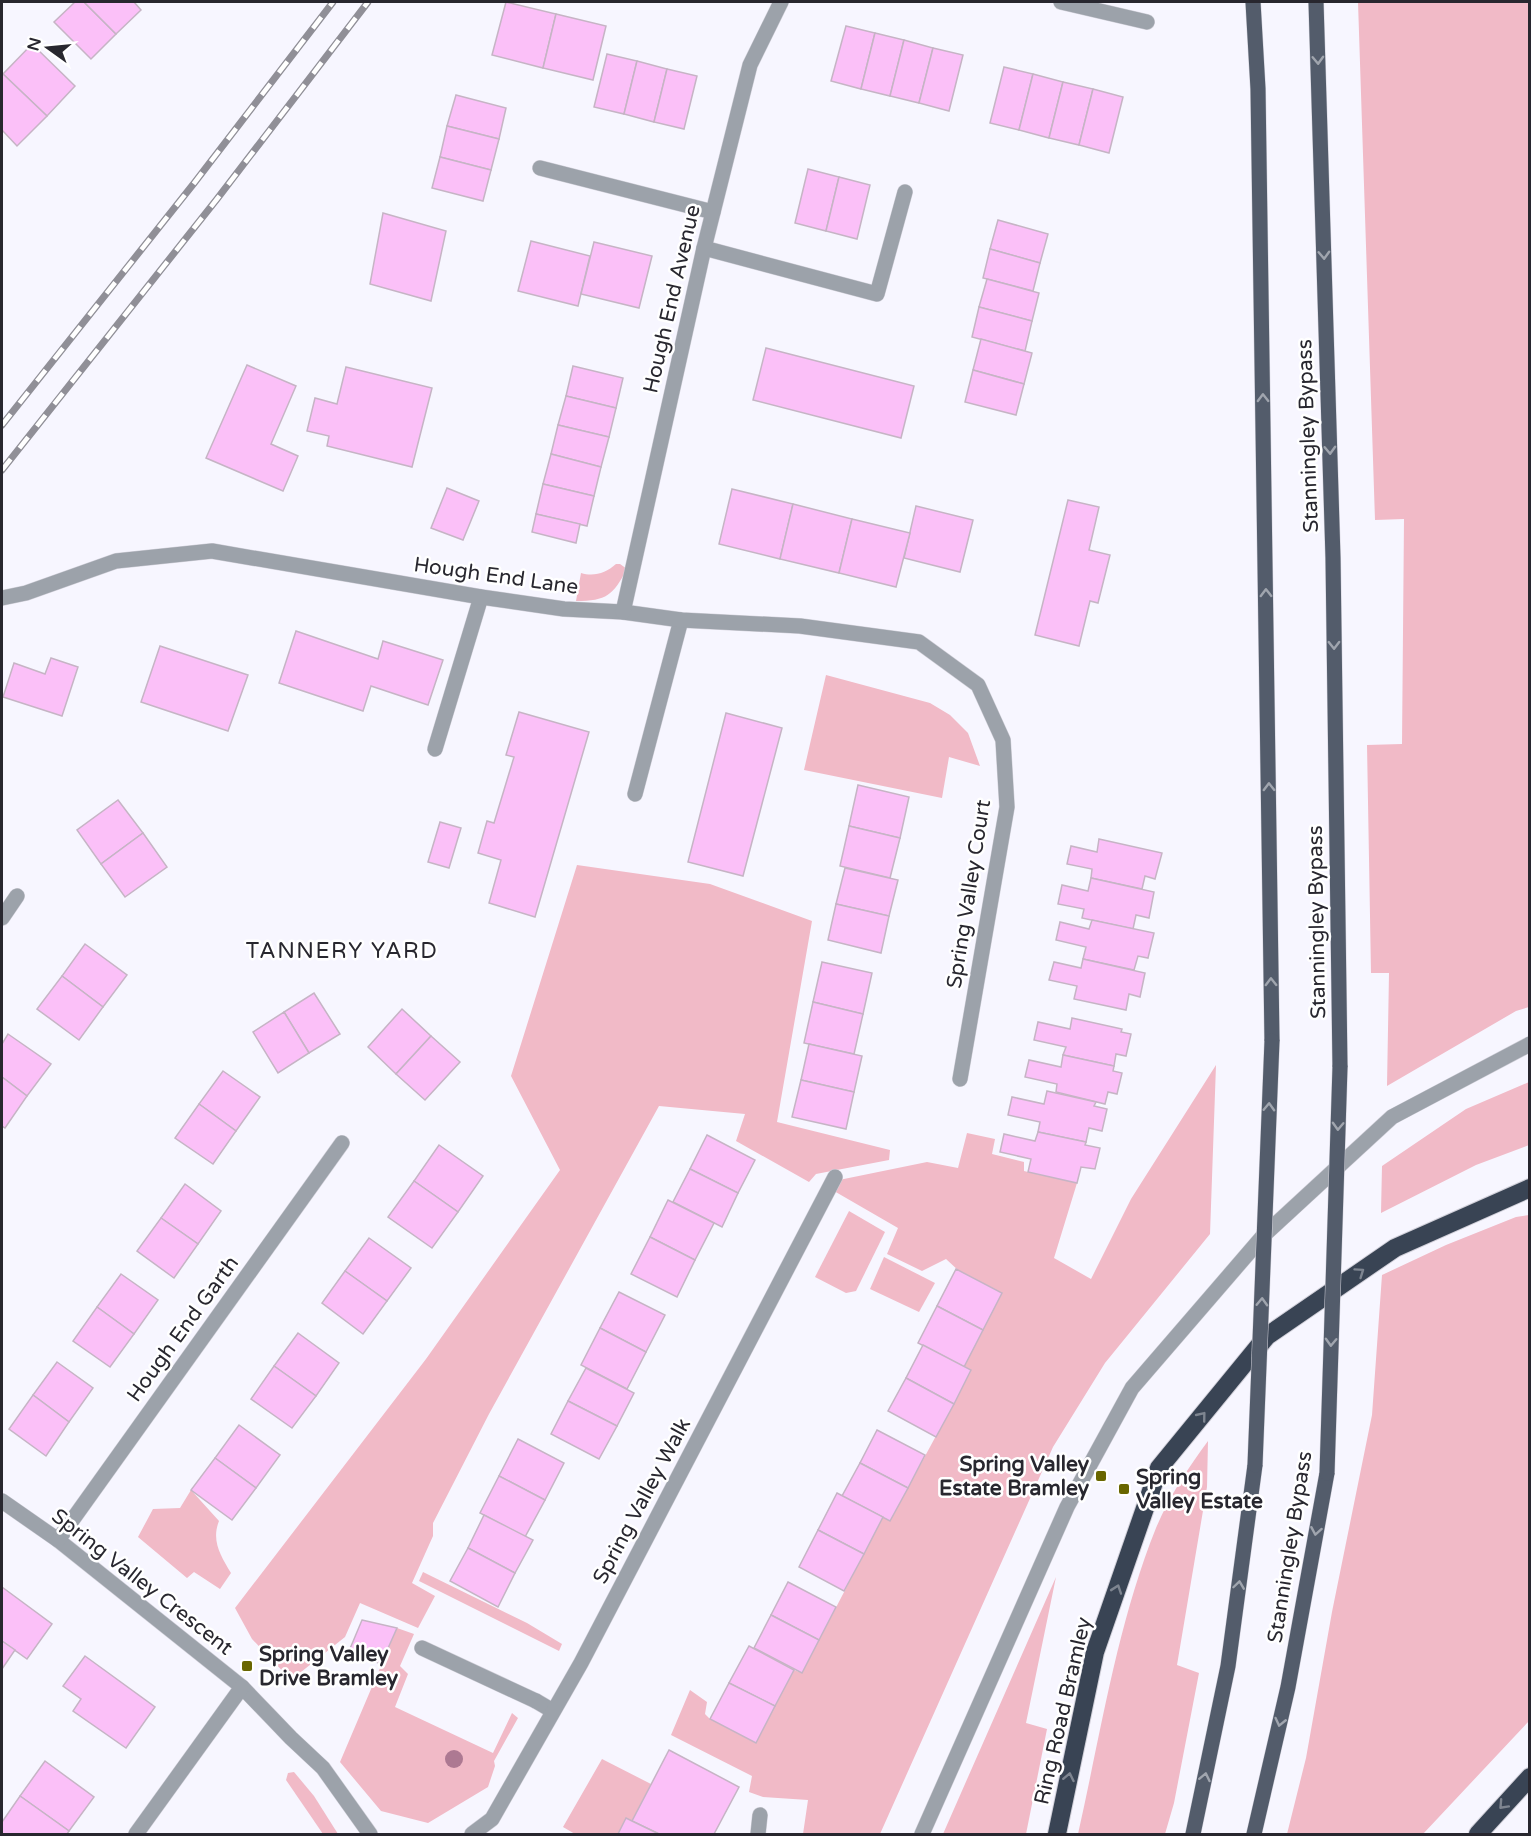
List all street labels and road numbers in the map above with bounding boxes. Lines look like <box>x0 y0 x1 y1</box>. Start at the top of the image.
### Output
street label: Hough End Avenue <box>638 202 706 396</box>
street label: Stanningley Bypass <box>1292 339 1324 533</box>
street label: Hough End Lane <box>412 552 580 600</box>
street label: Spring Valley Court <box>942 798 996 990</box>
street label: Stanningley Bypass <box>1303 825 1331 1019</box>
street label: Hough End Garth <box>122 1251 244 1407</box>
street label: Spring Valley Walk <box>588 1414 696 1588</box>
street label: Stanningley Bypass <box>1263 1449 1317 1645</box>
street label: Spring Valley Crescent <box>47 1504 237 1660</box>
street label: Ring Road Bramley <box>1029 1615 1097 1807</box>

